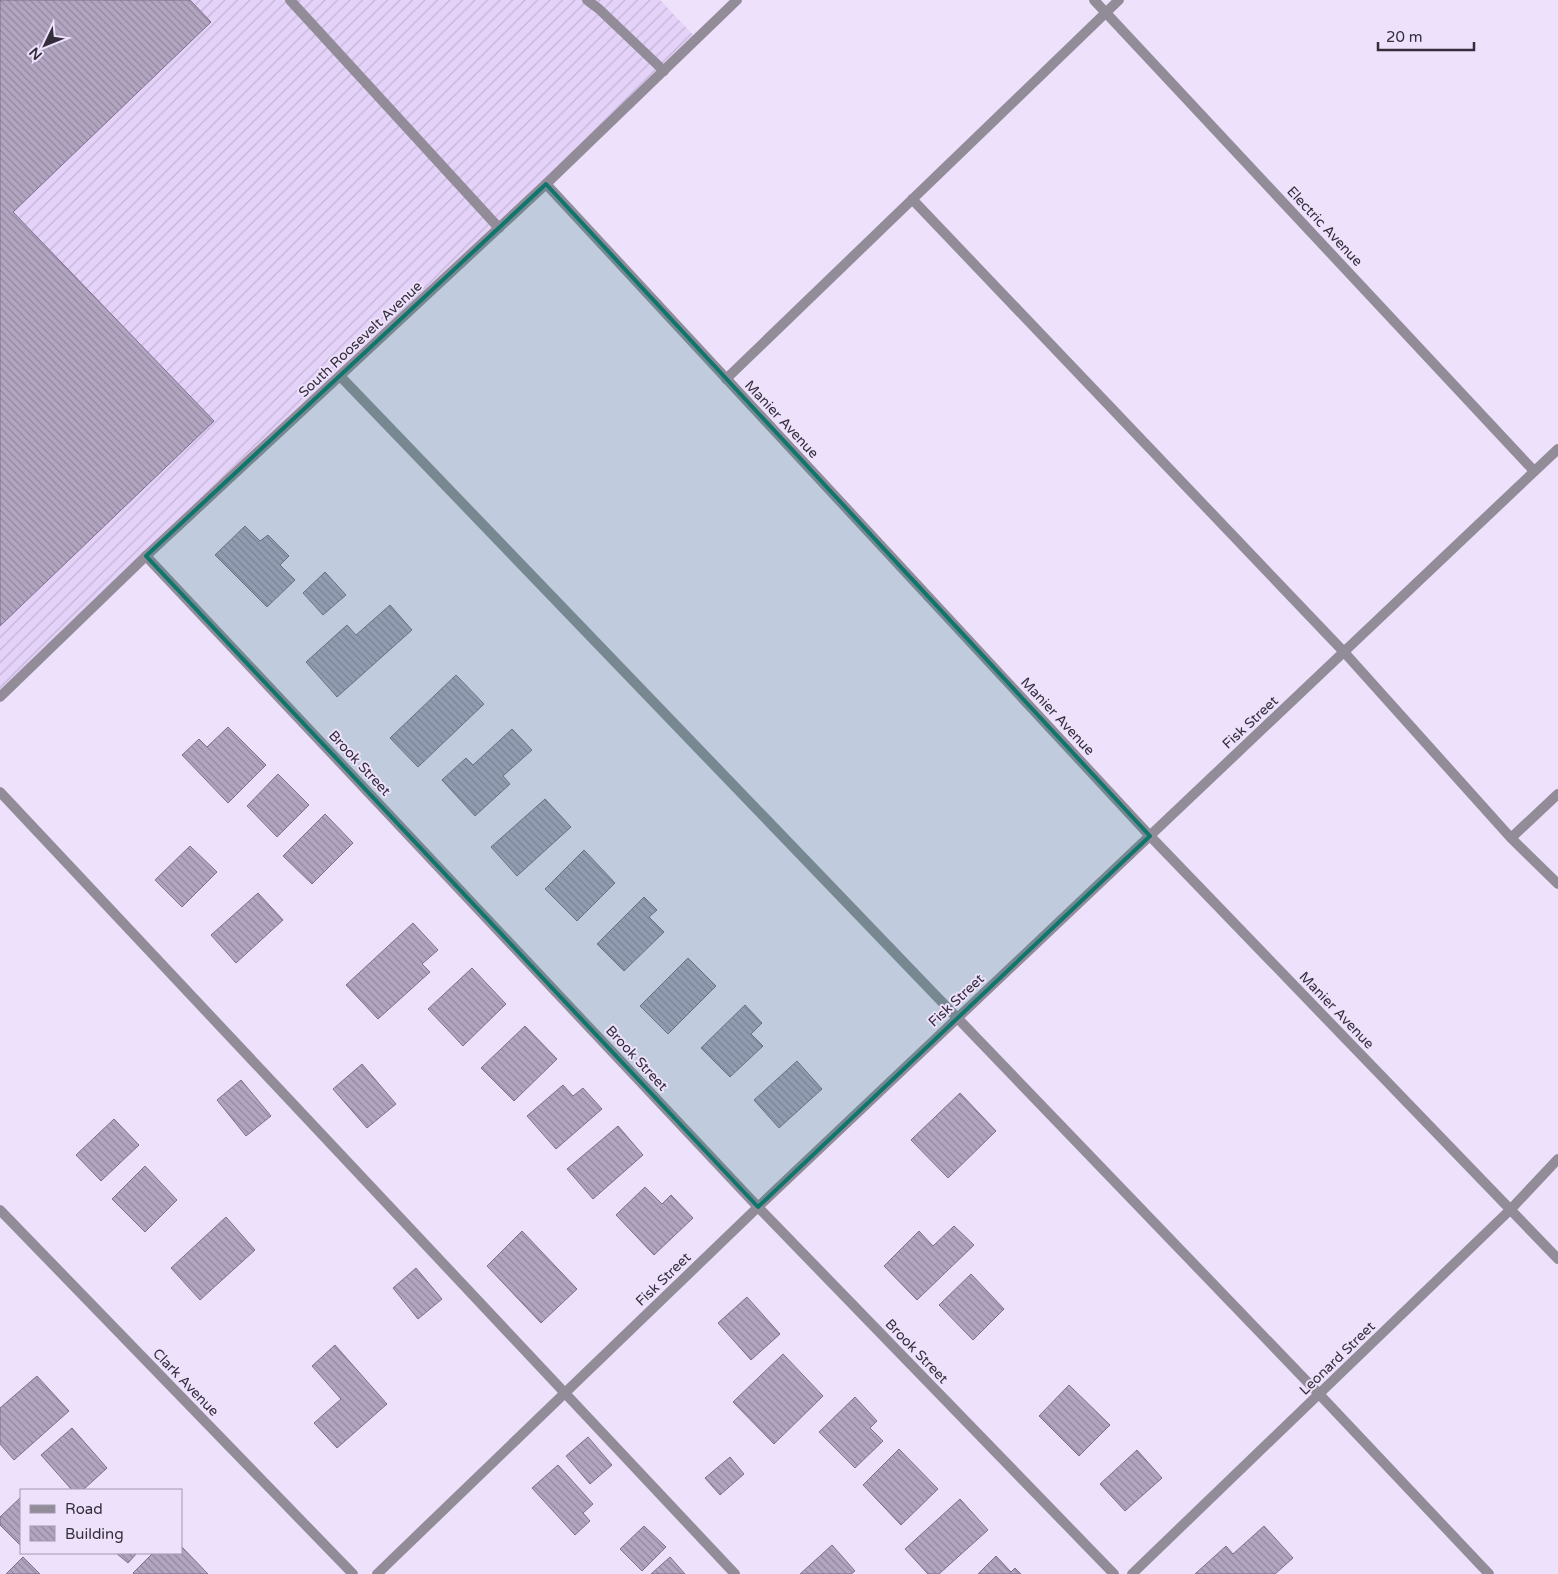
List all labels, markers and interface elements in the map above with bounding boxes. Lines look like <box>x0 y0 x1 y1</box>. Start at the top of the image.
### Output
north arrow <box>20 20 70 70</box>
scale bar <box>1378 20 1474 52</box>
text: 20 m <box>1386 28 1423 46</box>
text: N <box>26 44 46 63</box>
street label: Electric Avenue <box>1283 183 1366 270</box>
street label: South Roosevelt Avenue <box>295 278 426 401</box>
street label: Manier Avenue <box>741 377 822 462</box>
street label: Manier Avenue <box>1017 674 1098 759</box>
street label: Fisk Street <box>1219 692 1282 752</box>
street label: Brook Street <box>325 727 395 800</box>
street label: Manier Avenue <box>1296 968 1378 1052</box>
street label: Fisk Street <box>925 970 988 1030</box>
street label: Brook Street <box>602 1022 672 1095</box>
street label: Fisk Street <box>632 1249 695 1310</box>
street label: Brook Street <box>882 1316 952 1388</box>
street label: Leonard Street <box>1296 1318 1379 1399</box>
street label: Clark Avenue <box>149 1345 222 1420</box>
legend <box>20 1489 182 1554</box>
text: Road <box>65 1500 103 1518</box>
text: Building <box>65 1525 124 1543</box>

